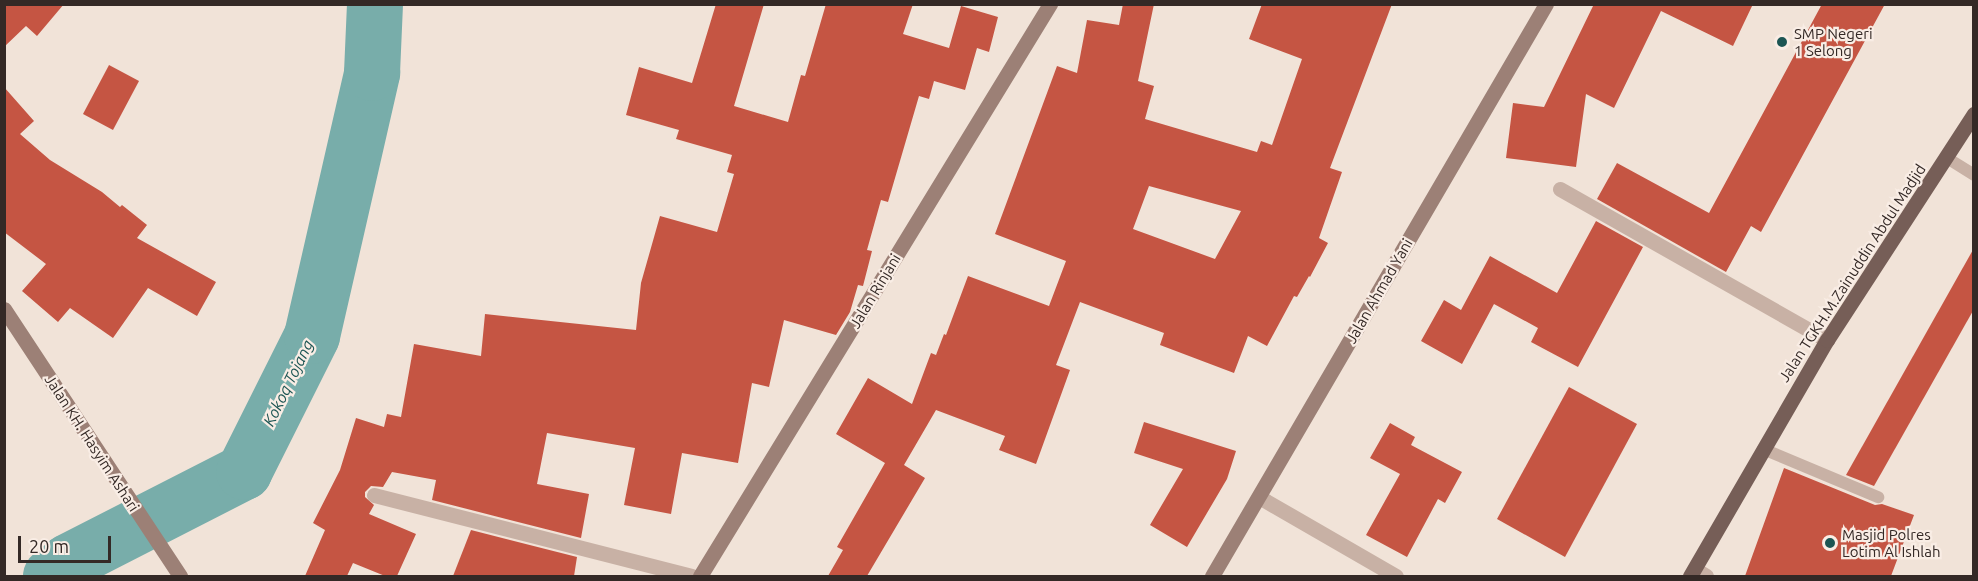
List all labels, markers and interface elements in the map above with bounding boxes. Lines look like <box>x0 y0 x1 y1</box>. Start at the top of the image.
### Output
place label: SMP Negeri 1 Selong <box>1794 24 1873 59</box>
marker: SMP Negeri 1 Selong <box>1775 35 1789 49</box>
street label: Jalan TGKH.M.Zainuddin Abdul Madjid <box>1775 161 1929 385</box>
street label: Jalan Ahmad Yani <box>1342 235 1416 347</box>
street label: Jalan Rinjani <box>846 250 904 332</box>
water label: Kokoq Tojang <box>259 337 317 429</box>
street label: Jalan KH. Hasyim Ashari <box>41 371 143 515</box>
scale bar <box>21 524 114 562</box>
place label: Masjid Polres Lotim Al Ishlah <box>1842 525 1941 560</box>
text: 20 m <box>29 536 69 556</box>
marker: Masjid Polres Lotim Al Ishlah <box>1823 536 1837 550</box>

